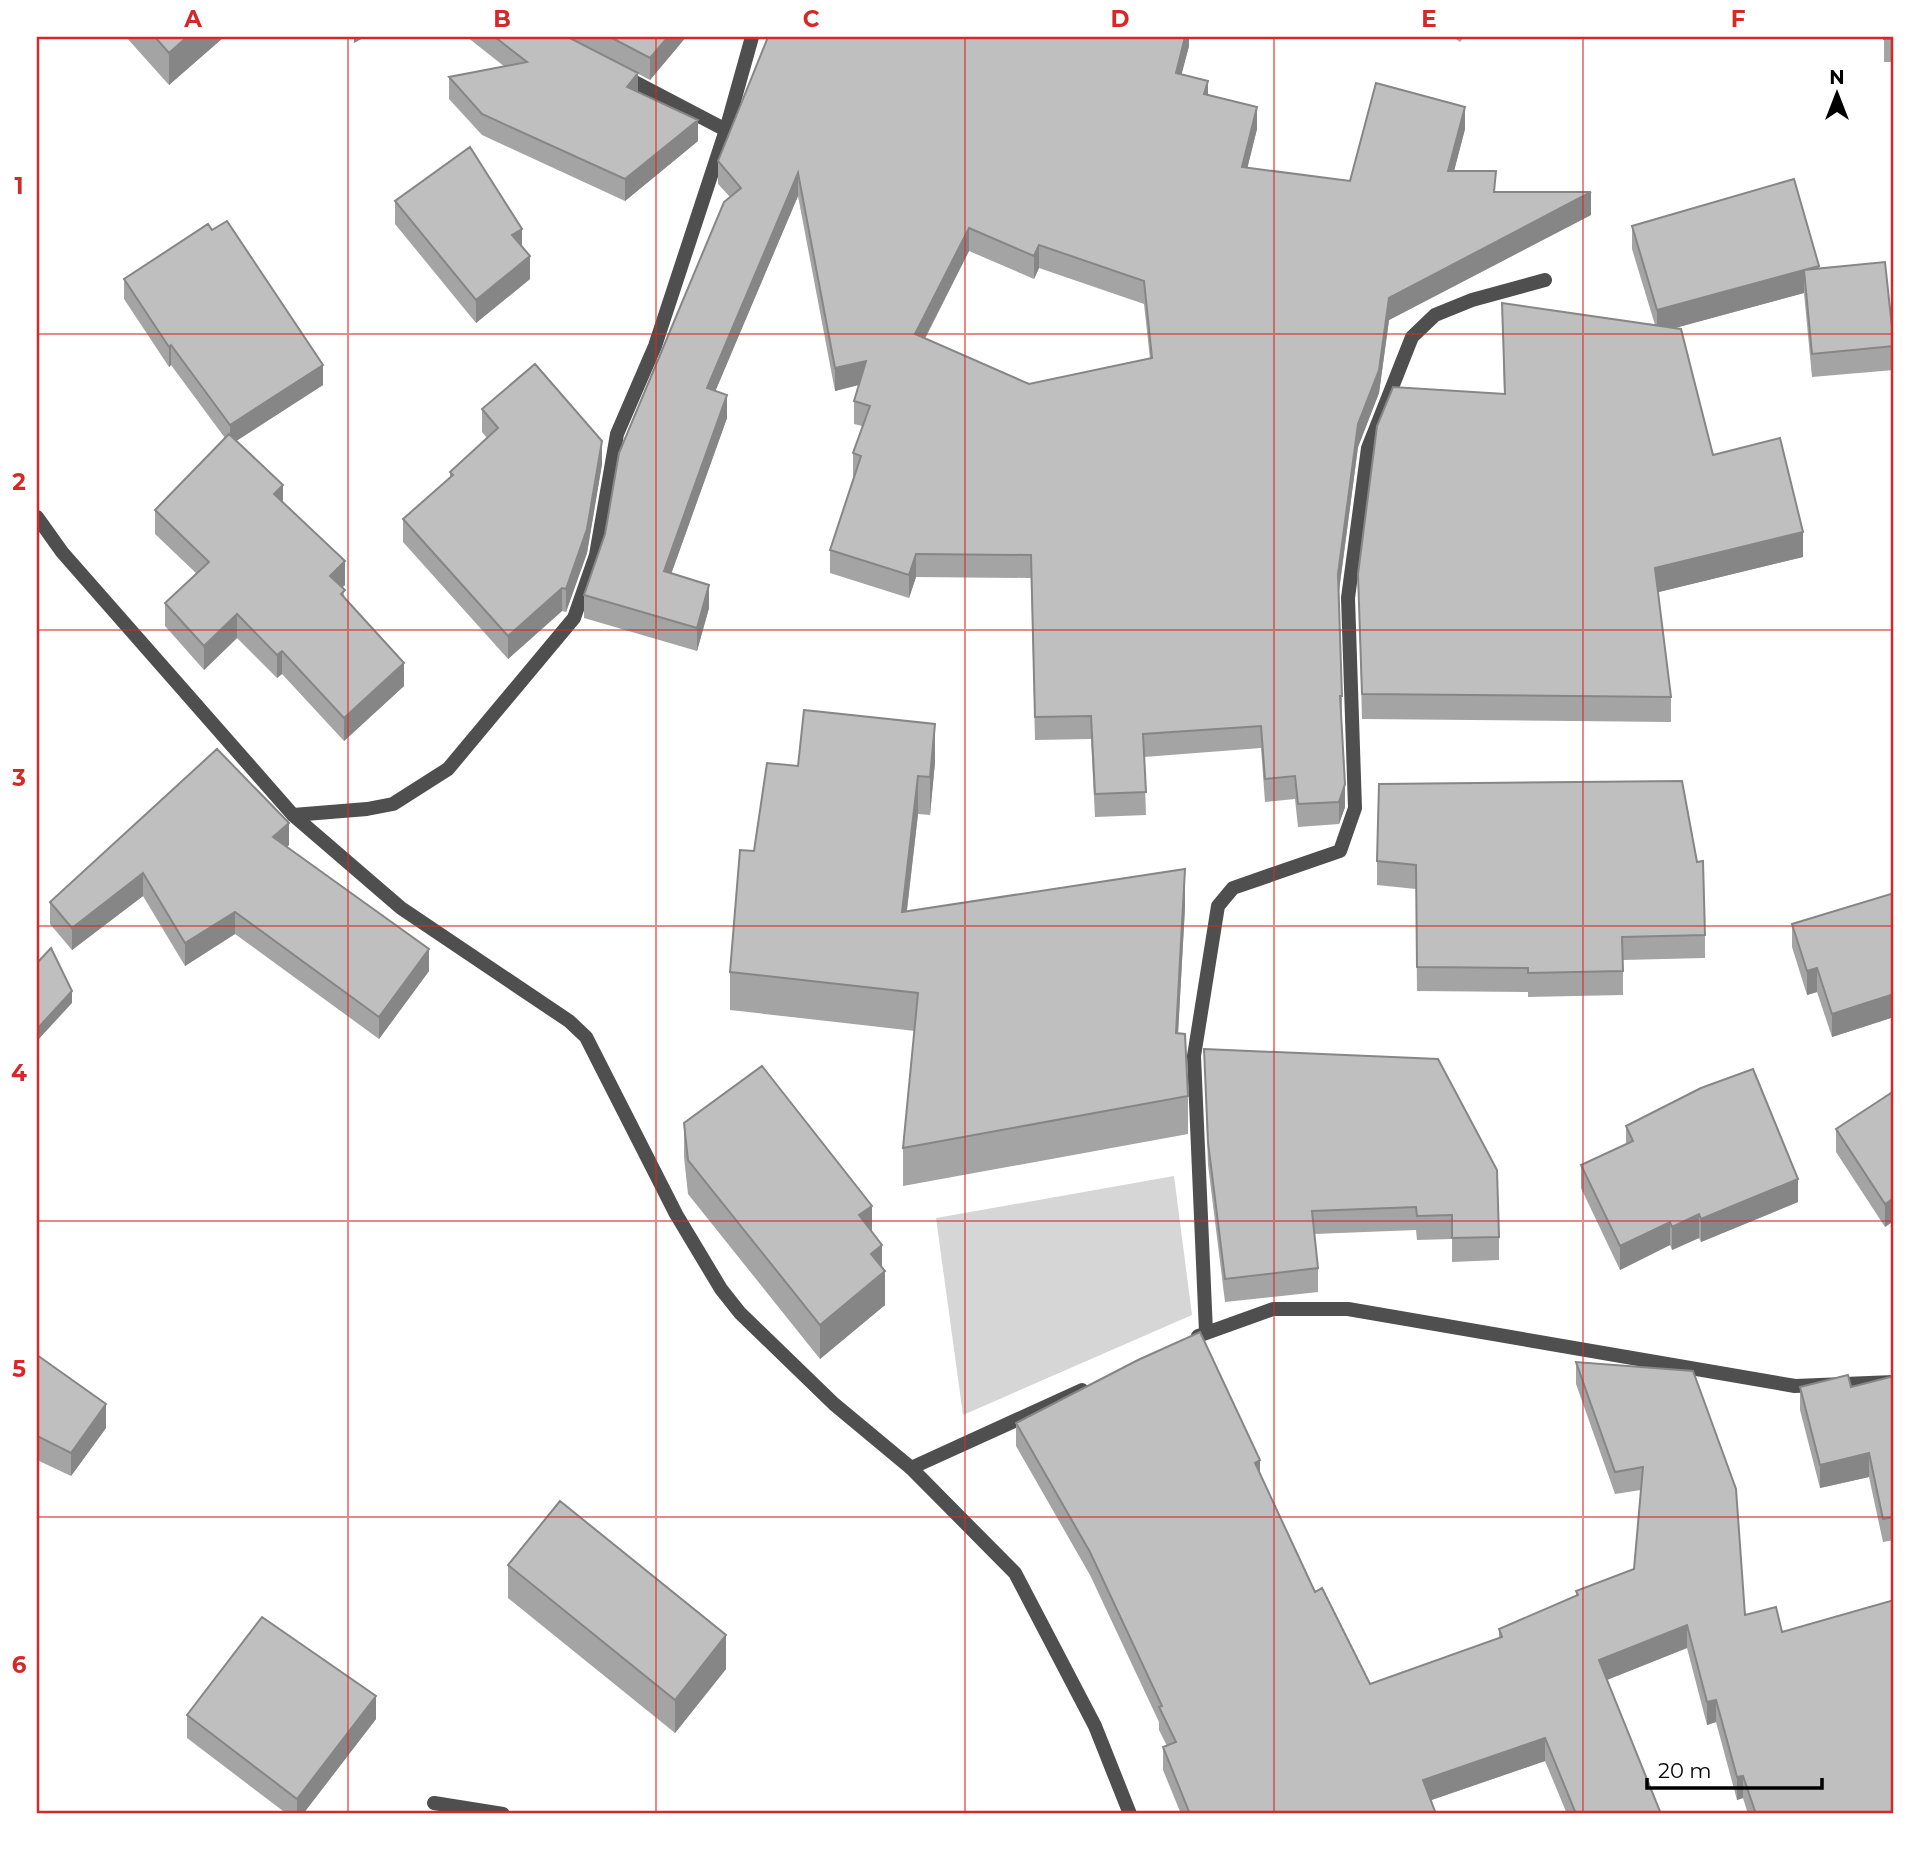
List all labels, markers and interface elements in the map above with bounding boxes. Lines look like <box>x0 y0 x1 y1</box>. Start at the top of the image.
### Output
text: A <box>183 5 202 33</box>
text: B <box>493 5 511 33</box>
text: C <box>803 5 820 33</box>
text: D <box>1111 5 1130 33</box>
text: E <box>1421 5 1437 33</box>
text: F <box>1731 5 1746 33</box>
north arrow <box>1801 60 1871 130</box>
text: N <box>1829 66 1845 89</box>
text: 1 <box>14 172 24 200</box>
text: 2 <box>12 468 26 496</box>
text: 3 <box>11 764 26 792</box>
text: 4 <box>11 1059 27 1087</box>
text: 5 <box>12 1355 26 1383</box>
text: 6 <box>12 1651 27 1679</box>
scale bar <box>1647 1746 1822 1790</box>
text: 20 m <box>1658 1758 1712 1783</box>

